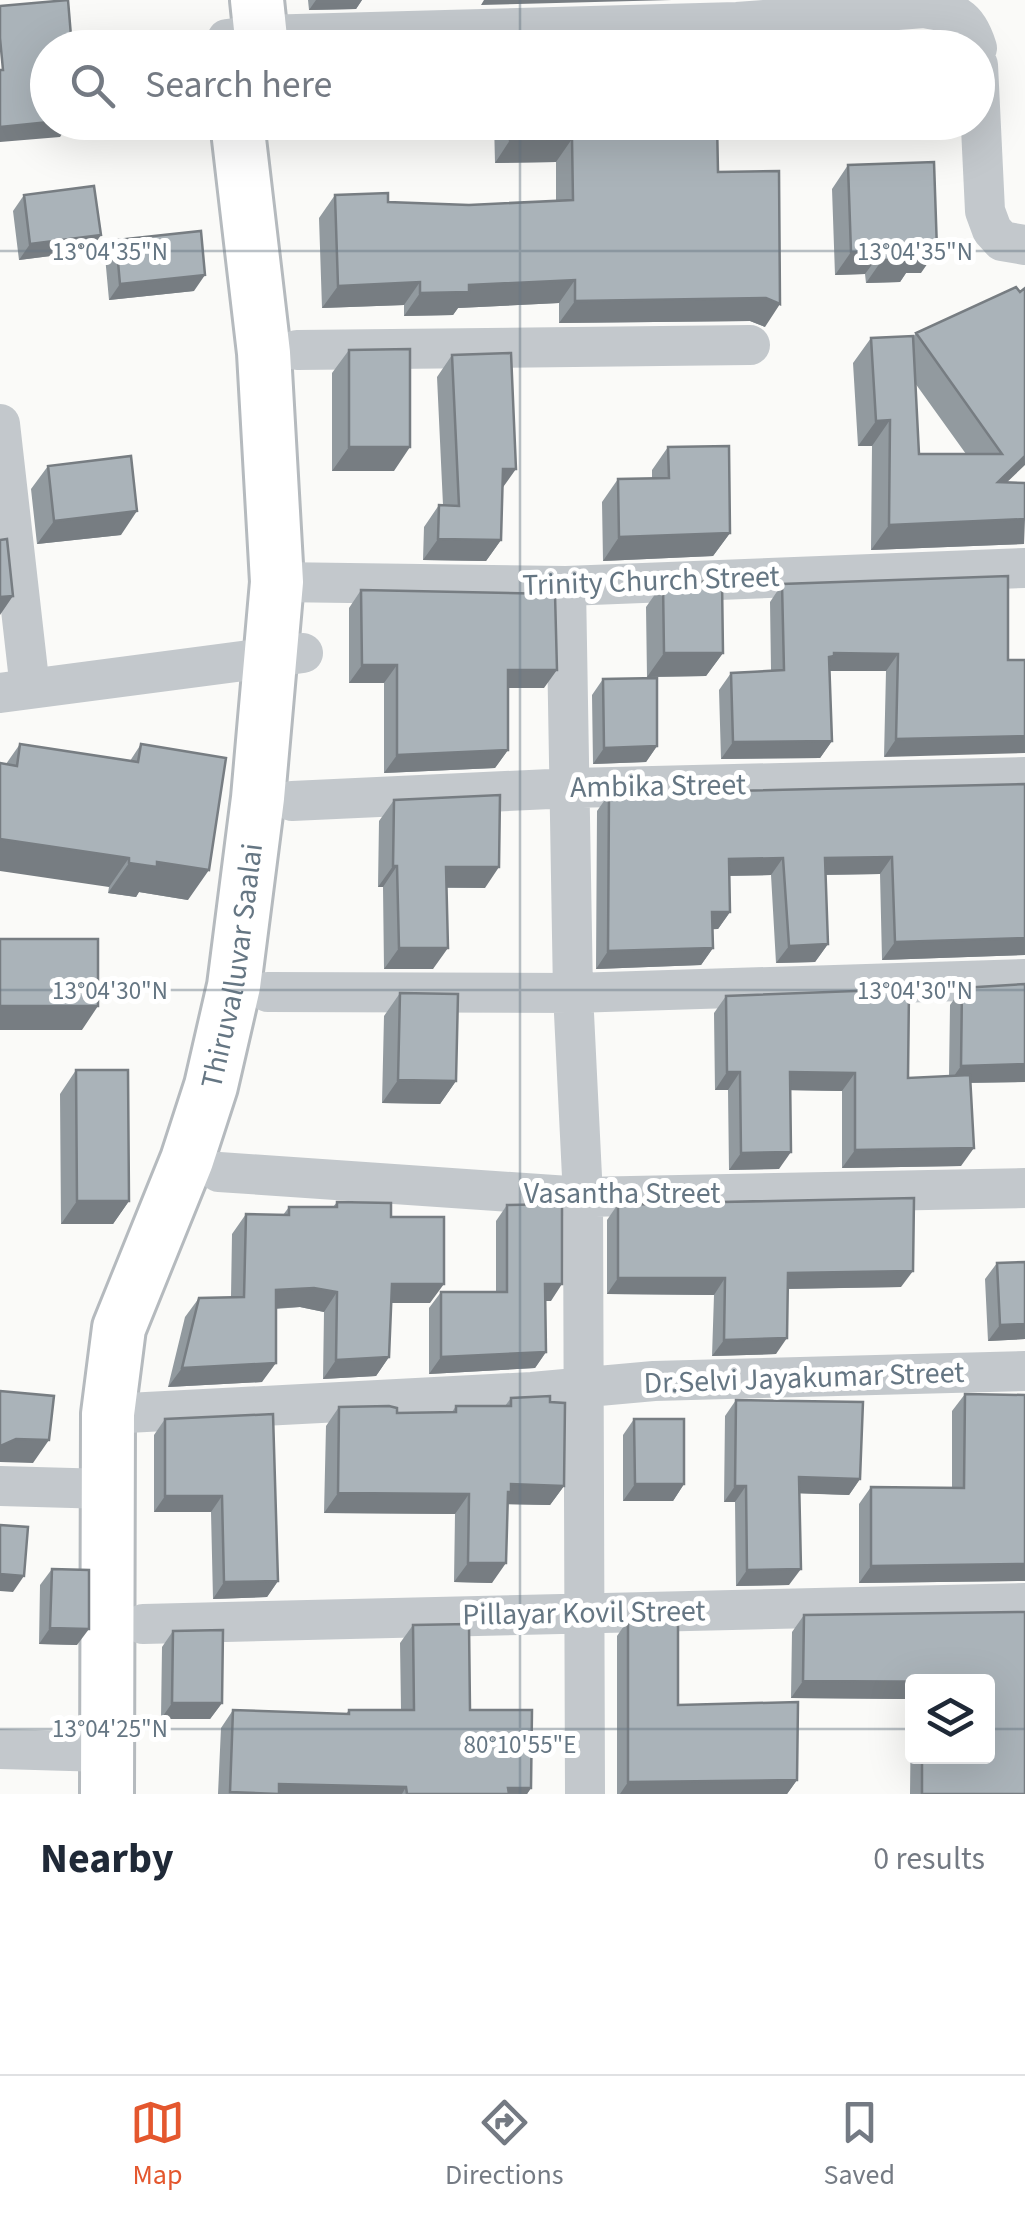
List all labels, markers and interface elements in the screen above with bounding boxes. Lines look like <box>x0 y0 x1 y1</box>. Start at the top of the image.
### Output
search box <box>30 30 995 140</box>
icon: search <box>65 58 120 113</box>
text: Search here <box>145 58 332 112</box>
text: 13°04'35"N <box>52 234 168 270</box>
text: 13°04'35"N <box>857 234 973 270</box>
street label: Trinity Church Street <box>522 555 780 607</box>
street label: Ambika Street <box>570 763 746 809</box>
street label: Thiruvalluvar Saalai <box>190 841 274 1093</box>
text: 13°04'30"N <box>52 973 168 1009</box>
text: 13°04'30"N <box>857 973 973 1009</box>
street label: Vasantha Street <box>524 1172 720 1215</box>
street label: Dr.Selvi Jayakumar Street <box>643 1351 965 1405</box>
street label: Pillayar Kovil Street <box>462 1589 706 1637</box>
map controls <box>905 1674 995 1764</box>
button: layers <box>905 1674 995 1764</box>
text: 13°04'25"N <box>52 1711 168 1747</box>
text: 80°10'55"E <box>464 1727 576 1763</box>
text: Nearby <box>40 1829 174 1889</box>
text: 0 results <box>873 1836 985 1882</box>
tab: Map <box>130 2095 185 2195</box>
tab: Directions <box>445 2095 564 2195</box>
tab: Saved <box>824 2095 895 2195</box>

